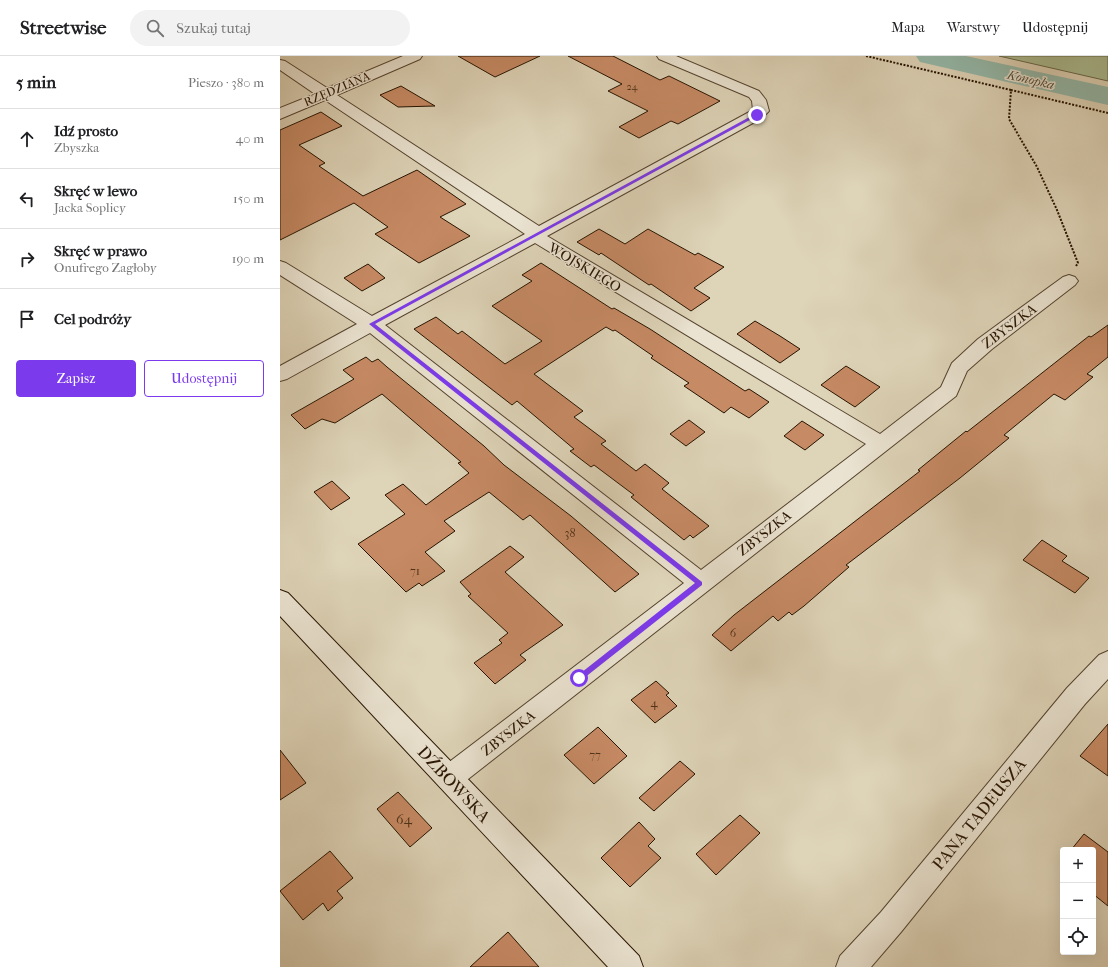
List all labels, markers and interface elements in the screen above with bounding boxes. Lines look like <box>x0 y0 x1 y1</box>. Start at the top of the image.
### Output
search box <box>130 10 410 46</box>
text: Streetwise <box>20 17 106 39</box>
icon: search <box>144 17 166 39</box>
text: Szukaj tutaj <box>176 19 251 37</box>
text: Mapa <box>891 19 925 36</box>
text: Warstwy <box>947 19 1000 36</box>
text: Udostępnij <box>1022 19 1088 36</box>
water label: Konopka <box>1005 67 1056 92</box>
street label: RZĘDZIANA <box>302 69 372 109</box>
text: 5 min <box>16 72 56 92</box>
text: Pieszo · 380 m <box>188 75 264 90</box>
house number: 24 <box>626 81 639 93</box>
route end <box>748 106 766 124</box>
text: Idź prosto <box>54 122 118 140</box>
icon: ahead <box>16 128 38 150</box>
text: 40 m <box>236 131 264 146</box>
text: Zbyszka <box>54 140 99 155</box>
text: Skręć w lewo <box>54 182 137 200</box>
icon: left <box>16 188 38 210</box>
text: 150 m <box>233 191 264 206</box>
text: Jacka Soplicy <box>54 200 126 215</box>
street label: WOJSKIEGO <box>544 239 624 296</box>
text: Skręć w prawo <box>54 242 147 260</box>
icon: right <box>16 248 38 270</box>
text: 190 m <box>232 251 264 266</box>
text: Onufrego Zagłoby <box>54 260 157 275</box>
street label: ZBYSZKA <box>979 300 1041 352</box>
icon: arrive <box>16 308 38 330</box>
text: Cel podróży <box>54 310 131 328</box>
button: Zapisz <box>16 360 136 397</box>
button: Udostępnij <box>144 360 264 397</box>
street label: ZBYSZKA <box>734 506 795 560</box>
house number: 38 <box>565 526 575 540</box>
house number: 71 <box>410 564 420 578</box>
house number: 6 <box>730 626 737 640</box>
route start <box>570 669 588 687</box>
house number: 4 <box>650 696 658 710</box>
street label: ZBYSZKA <box>478 706 539 760</box>
street label: DŹBOWSKA <box>413 742 495 827</box>
house number: 77 <box>589 748 601 762</box>
street label: PANA TADEUSZA <box>928 753 1031 874</box>
house number: 64 <box>396 811 413 828</box>
map controls <box>1060 847 1096 955</box>
button: + <box>1060 847 1096 883</box>
button: − <box>1060 883 1096 919</box>
button: locate <box>1060 919 1096 955</box>

